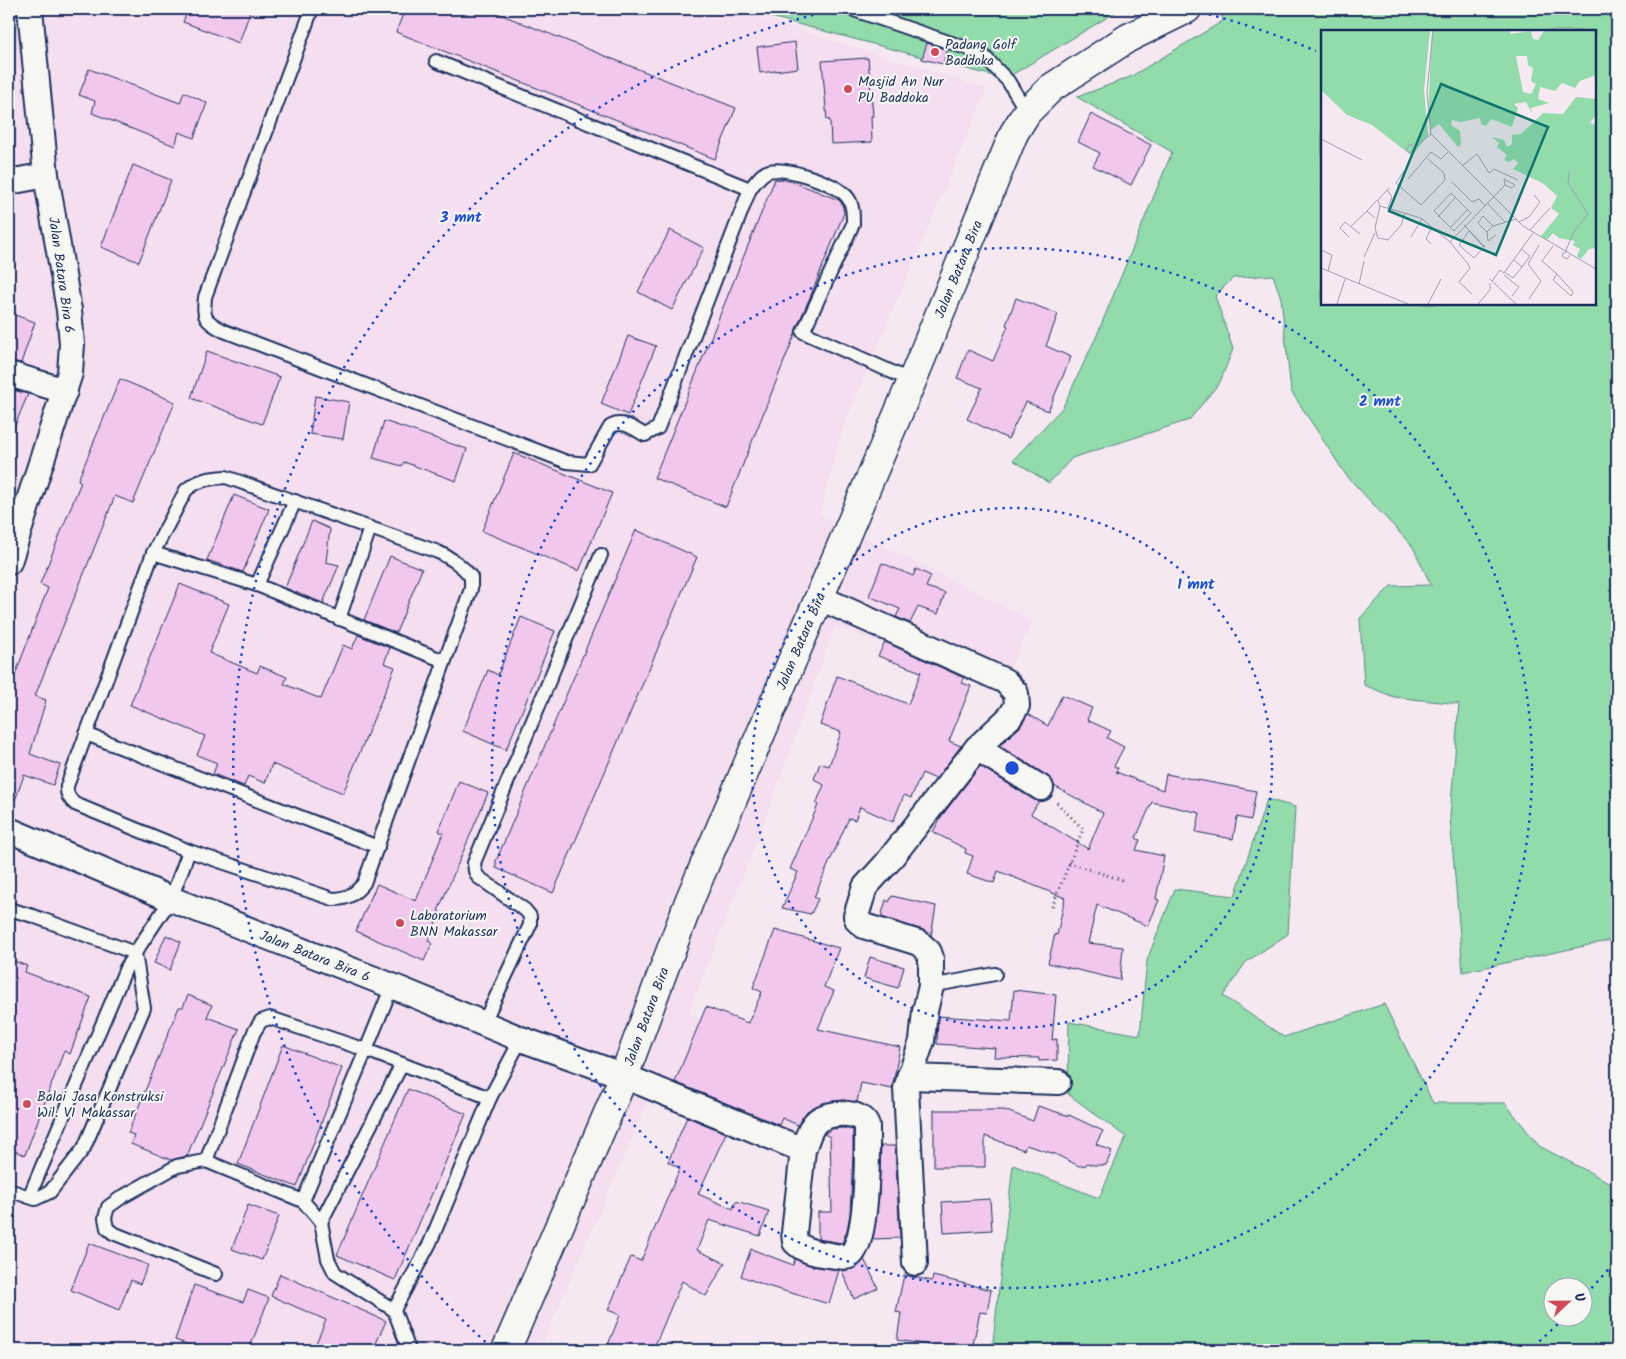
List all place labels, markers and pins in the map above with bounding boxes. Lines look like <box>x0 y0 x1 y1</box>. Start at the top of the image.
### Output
place label: Padang Golf Baddoka <box>945 34 1018 72</box>
marker: Padang Golf Baddoka <box>929 46 941 58</box>
place label: Masjid An Nur PU Baddoka <box>858 71 945 109</box>
marker: Masjid An Nur PU Baddoka <box>842 83 854 95</box>
centre of rings <box>1003 759 1021 777</box>
place label: Laboratorium BNN Makassar <box>410 905 499 943</box>
marker: Laboratorium BNN Makassar <box>394 917 406 929</box>
place label: Balai Jasa Konstruksi Wil. VI Makassar <box>37 1086 164 1124</box>
marker: Balai Jasa Konstruksi Wil. VI Makassar <box>21 1098 33 1110</box>

